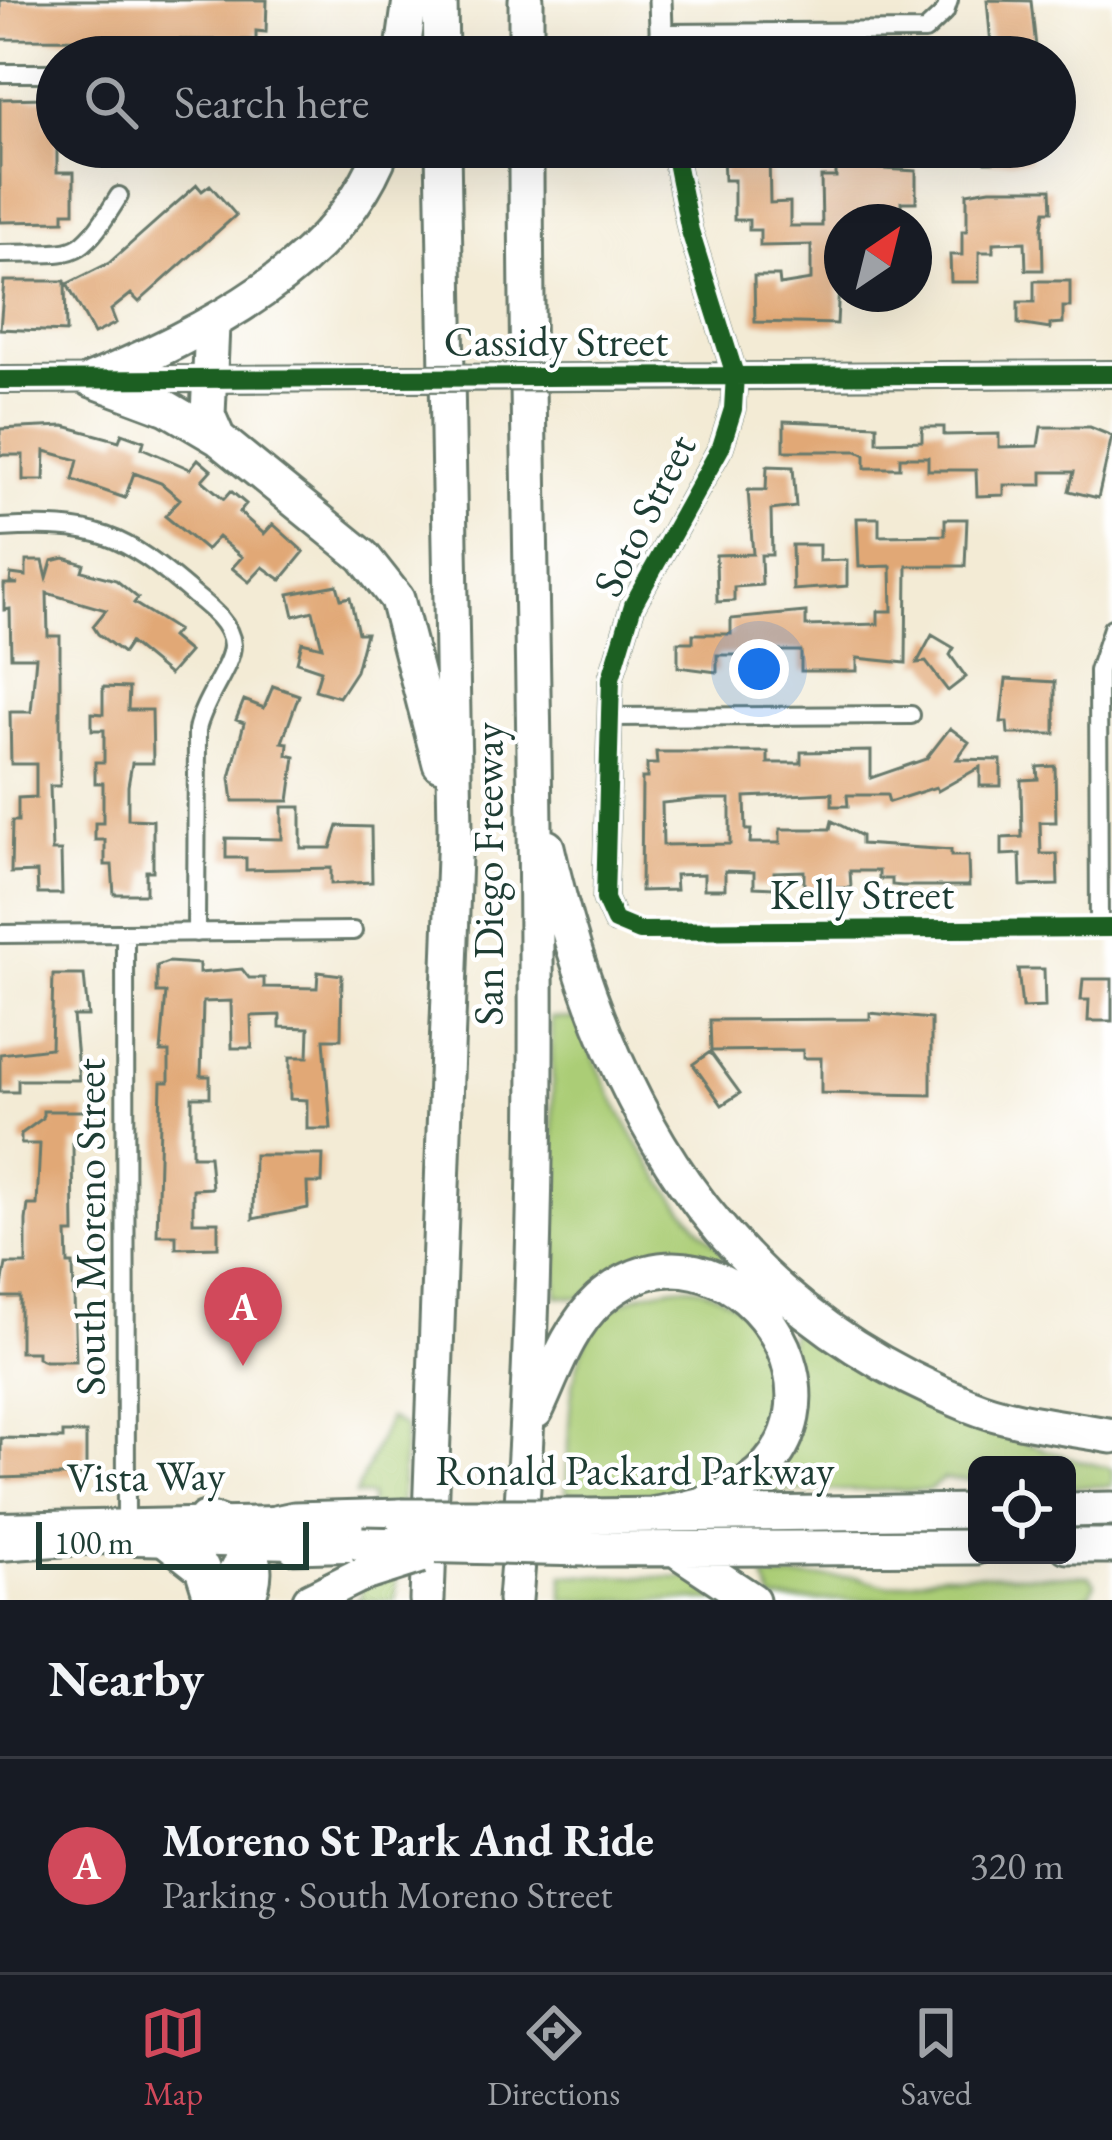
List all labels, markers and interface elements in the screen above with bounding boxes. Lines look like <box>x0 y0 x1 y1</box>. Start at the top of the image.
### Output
search box <box>36 36 1076 168</box>
icon: search <box>78 69 144 135</box>
text: Search here <box>174 73 369 131</box>
north arrow <box>824 204 932 312</box>
street label: Cassidy Street <box>444 314 668 369</box>
street label: Soto Street <box>580 425 708 605</box>
your location <box>729 639 789 699</box>
street label: San Diego Freeway <box>461 722 516 1026</box>
street label: Kelly Street <box>770 867 954 922</box>
street label: South Moreno Street <box>63 1058 118 1396</box>
pin: A <box>204 1267 282 1366</box>
street label: Ronald Packard Parkway <box>436 1443 835 1498</box>
street label: Vista Way <box>66 1447 226 1505</box>
map controls <box>968 1456 1076 1564</box>
button: locate <box>968 1456 1076 1564</box>
scale bar <box>36 1516 309 1569</box>
text: 100 m <box>54 1521 134 1564</box>
text: Nearby <box>48 1645 204 1711</box>
text: Moreno St Park And Ride <box>162 1811 654 1869</box>
text: A <box>73 1840 101 1891</box>
text: 320 m <box>970 1840 1064 1891</box>
text: Parking · South Moreno Street <box>162 1869 612 1920</box>
tab: Map <box>140 2000 206 2115</box>
tab: Directions <box>487 2000 620 2115</box>
tab: Saved <box>901 2000 972 2115</box>

